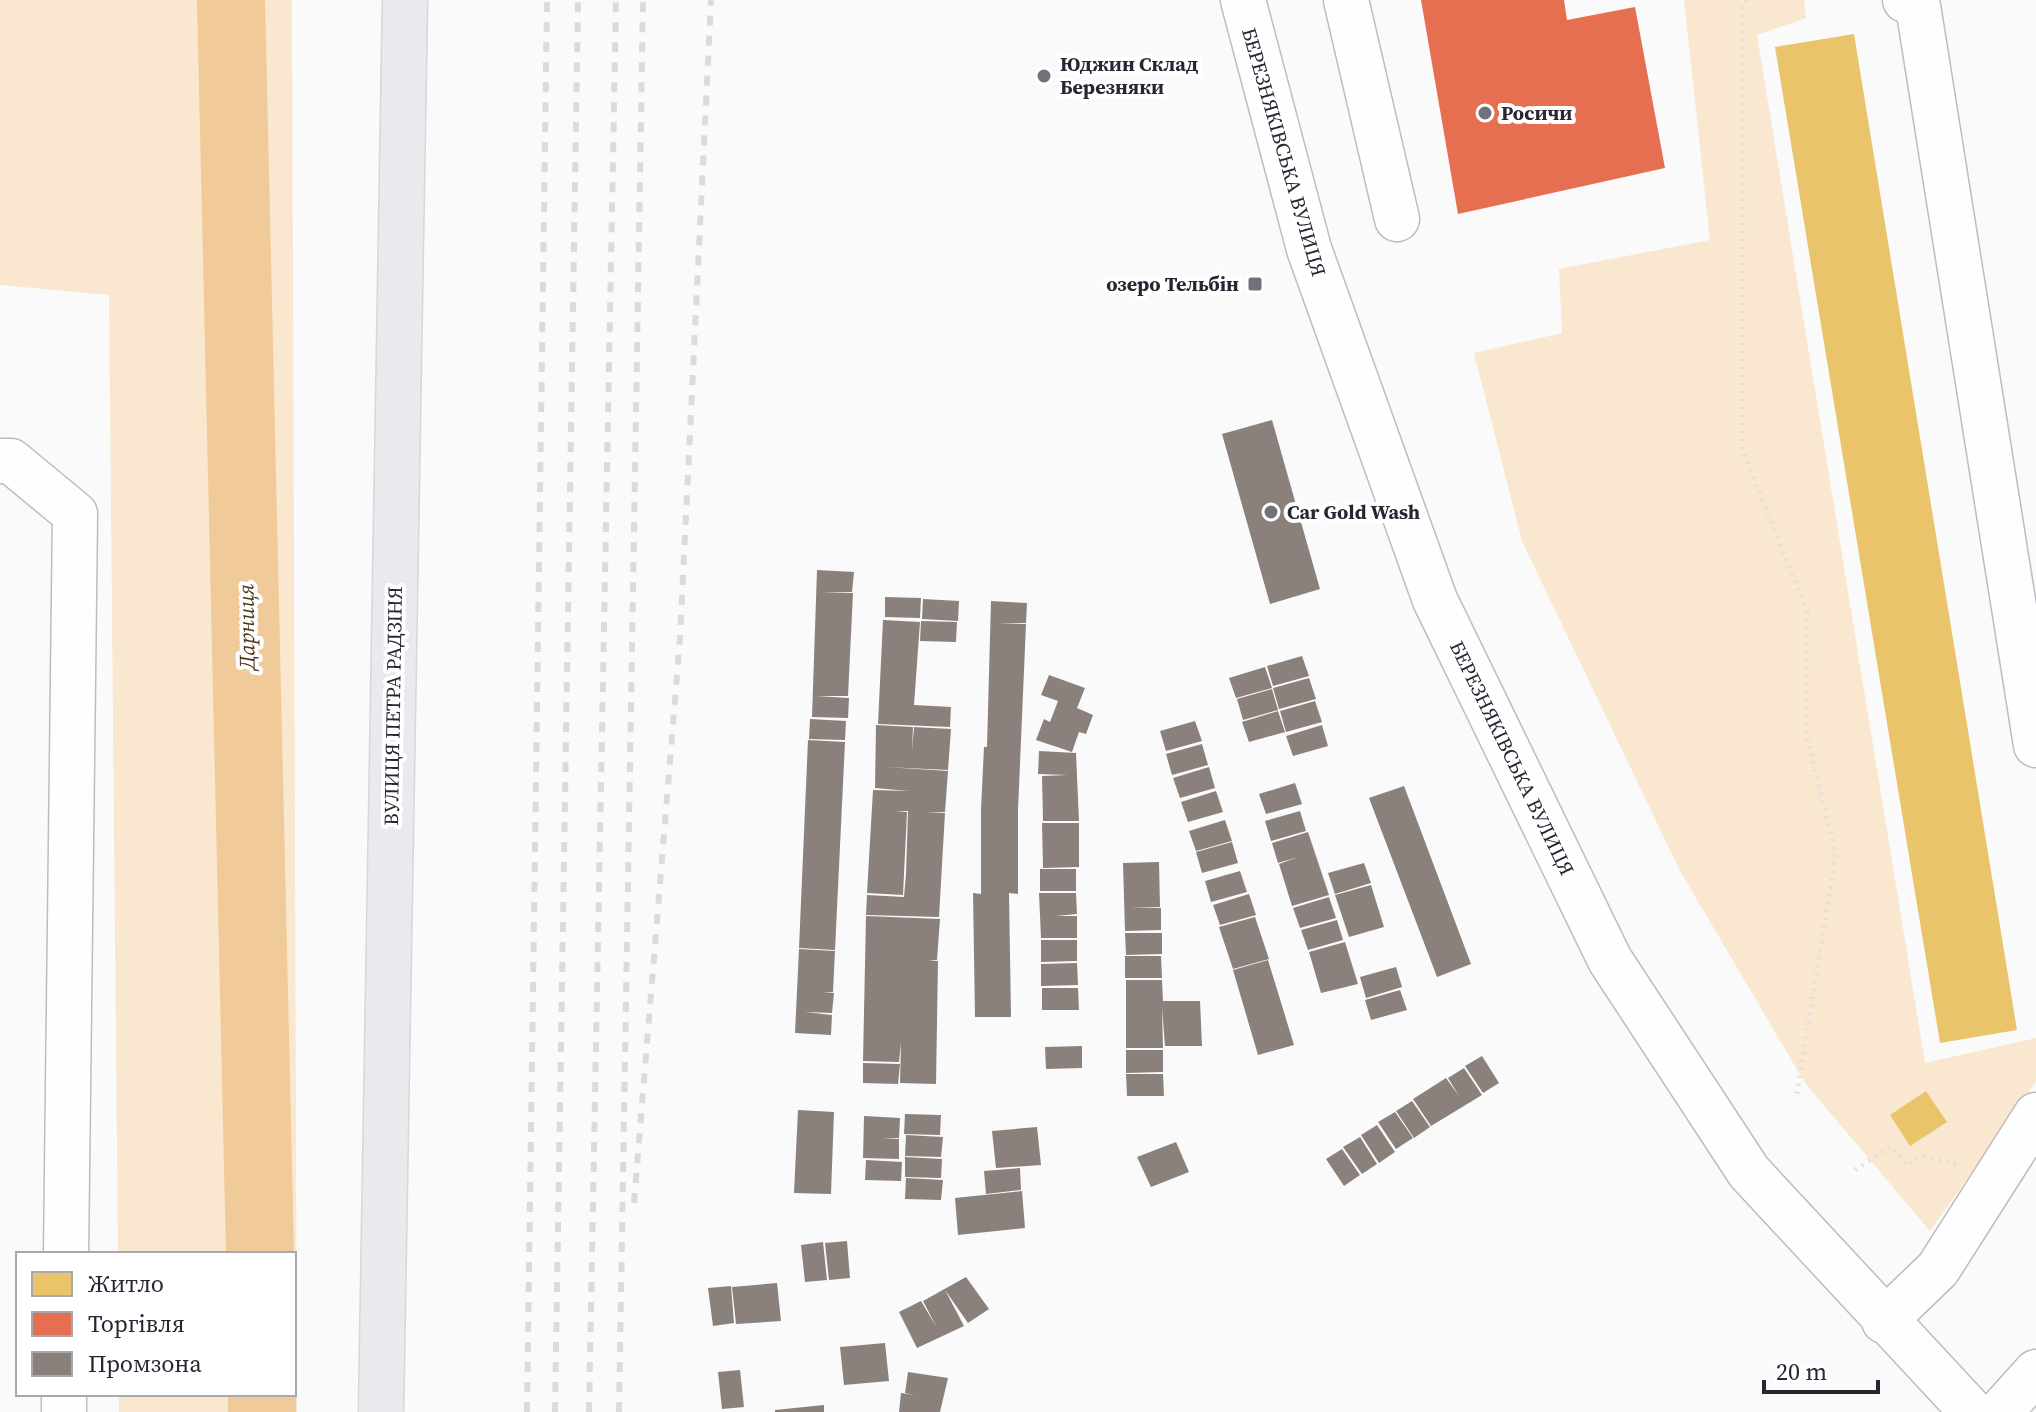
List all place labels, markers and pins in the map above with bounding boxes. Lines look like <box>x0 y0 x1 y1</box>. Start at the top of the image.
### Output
place label: Юджин Склад Березняки <box>1060 50 1198 101</box>
marker: Юджин Склад Березняки <box>1035 67 1053 85</box>
place label: Росичи <box>1501 99 1572 127</box>
marker: Росичи <box>1476 104 1494 122</box>
place label: озеро Тельбін <box>1106 270 1239 298</box>
marker: озеро Тельбін <box>1246 275 1264 293</box>
place label: Car Gold Wash <box>1287 498 1420 526</box>
marker: Car Gold Wash <box>1262 503 1280 521</box>

